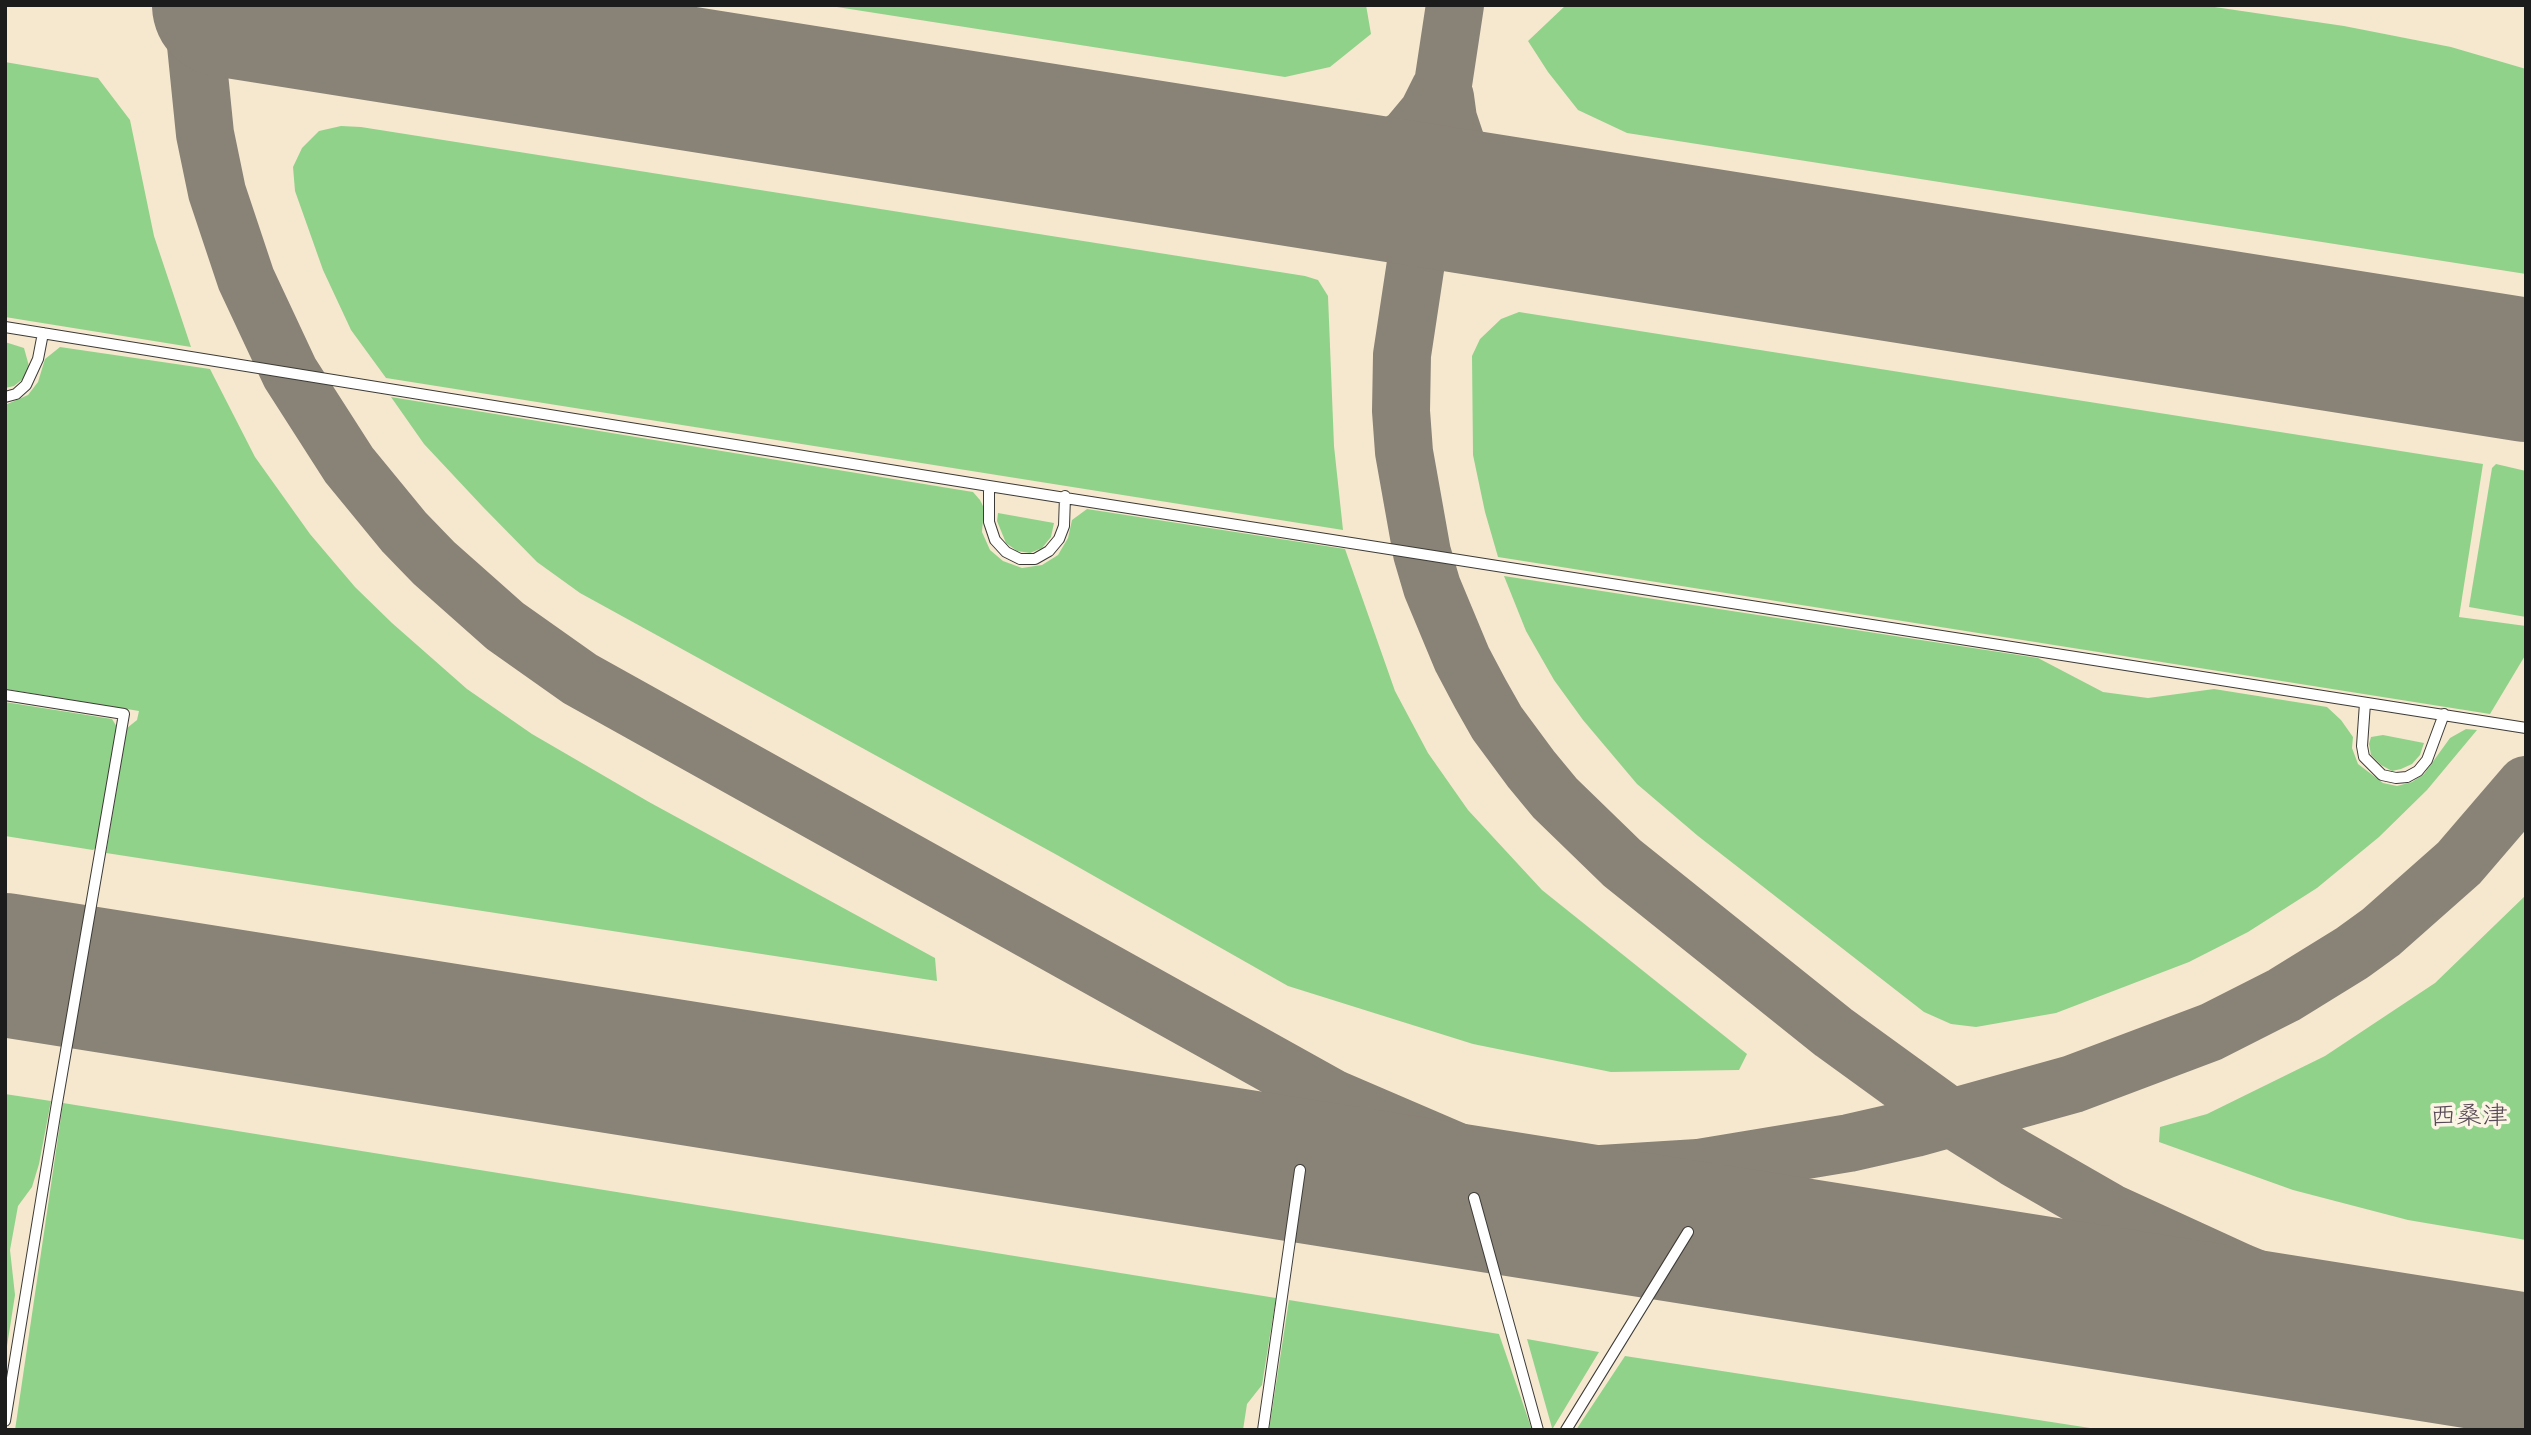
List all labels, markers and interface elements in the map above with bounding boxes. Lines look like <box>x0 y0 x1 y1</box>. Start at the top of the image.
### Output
district label: 西桑津 <box>2430 1100 2508 1132</box>

